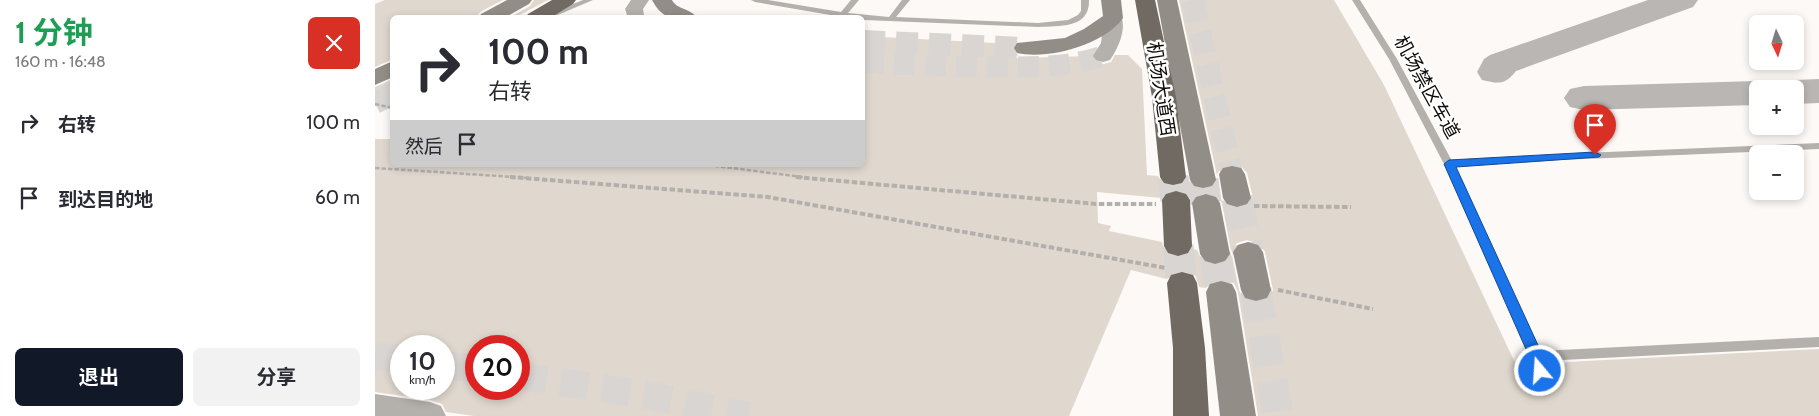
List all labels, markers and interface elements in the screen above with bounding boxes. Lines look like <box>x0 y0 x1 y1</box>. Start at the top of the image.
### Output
text: 1 分钟 <box>15 14 93 51</box>
north arrow <box>1749 15 1804 70</box>
map controls <box>1749 15 1804 200</box>
button: close <box>308 17 360 69</box>
text: 100 m <box>488 30 589 73</box>
street label: 机场禁区车道 <box>1389 32 1465 142</box>
icon: right <box>405 35 470 100</box>
street label: 机场大道西 <box>1142 40 1180 138</box>
text: 160 m · 16:48 <box>15 52 106 71</box>
text: 右转 <box>488 78 532 105</box>
button: + <box>1749 80 1804 135</box>
pin <box>1574 104 1616 155</box>
icon: right <box>15 109 43 137</box>
text: 100 m <box>306 111 360 134</box>
icon: arrive <box>1581 111 1609 139</box>
text: 右转 <box>58 113 96 136</box>
icon: arrive <box>453 130 481 158</box>
text: 然后 <box>405 135 443 158</box>
button: − <box>1749 145 1804 200</box>
icon: arrive <box>15 184 43 212</box>
text: 60 m <box>315 186 360 209</box>
text: 到达目的地 <box>58 188 153 211</box>
speed limit sign: 20 <box>465 335 530 400</box>
position arrow <box>1513 344 1565 396</box>
text: 10 <box>409 346 436 376</box>
button: 退出 <box>15 348 183 406</box>
button: 分享 <box>193 348 360 406</box>
text: km/h <box>409 372 436 387</box>

